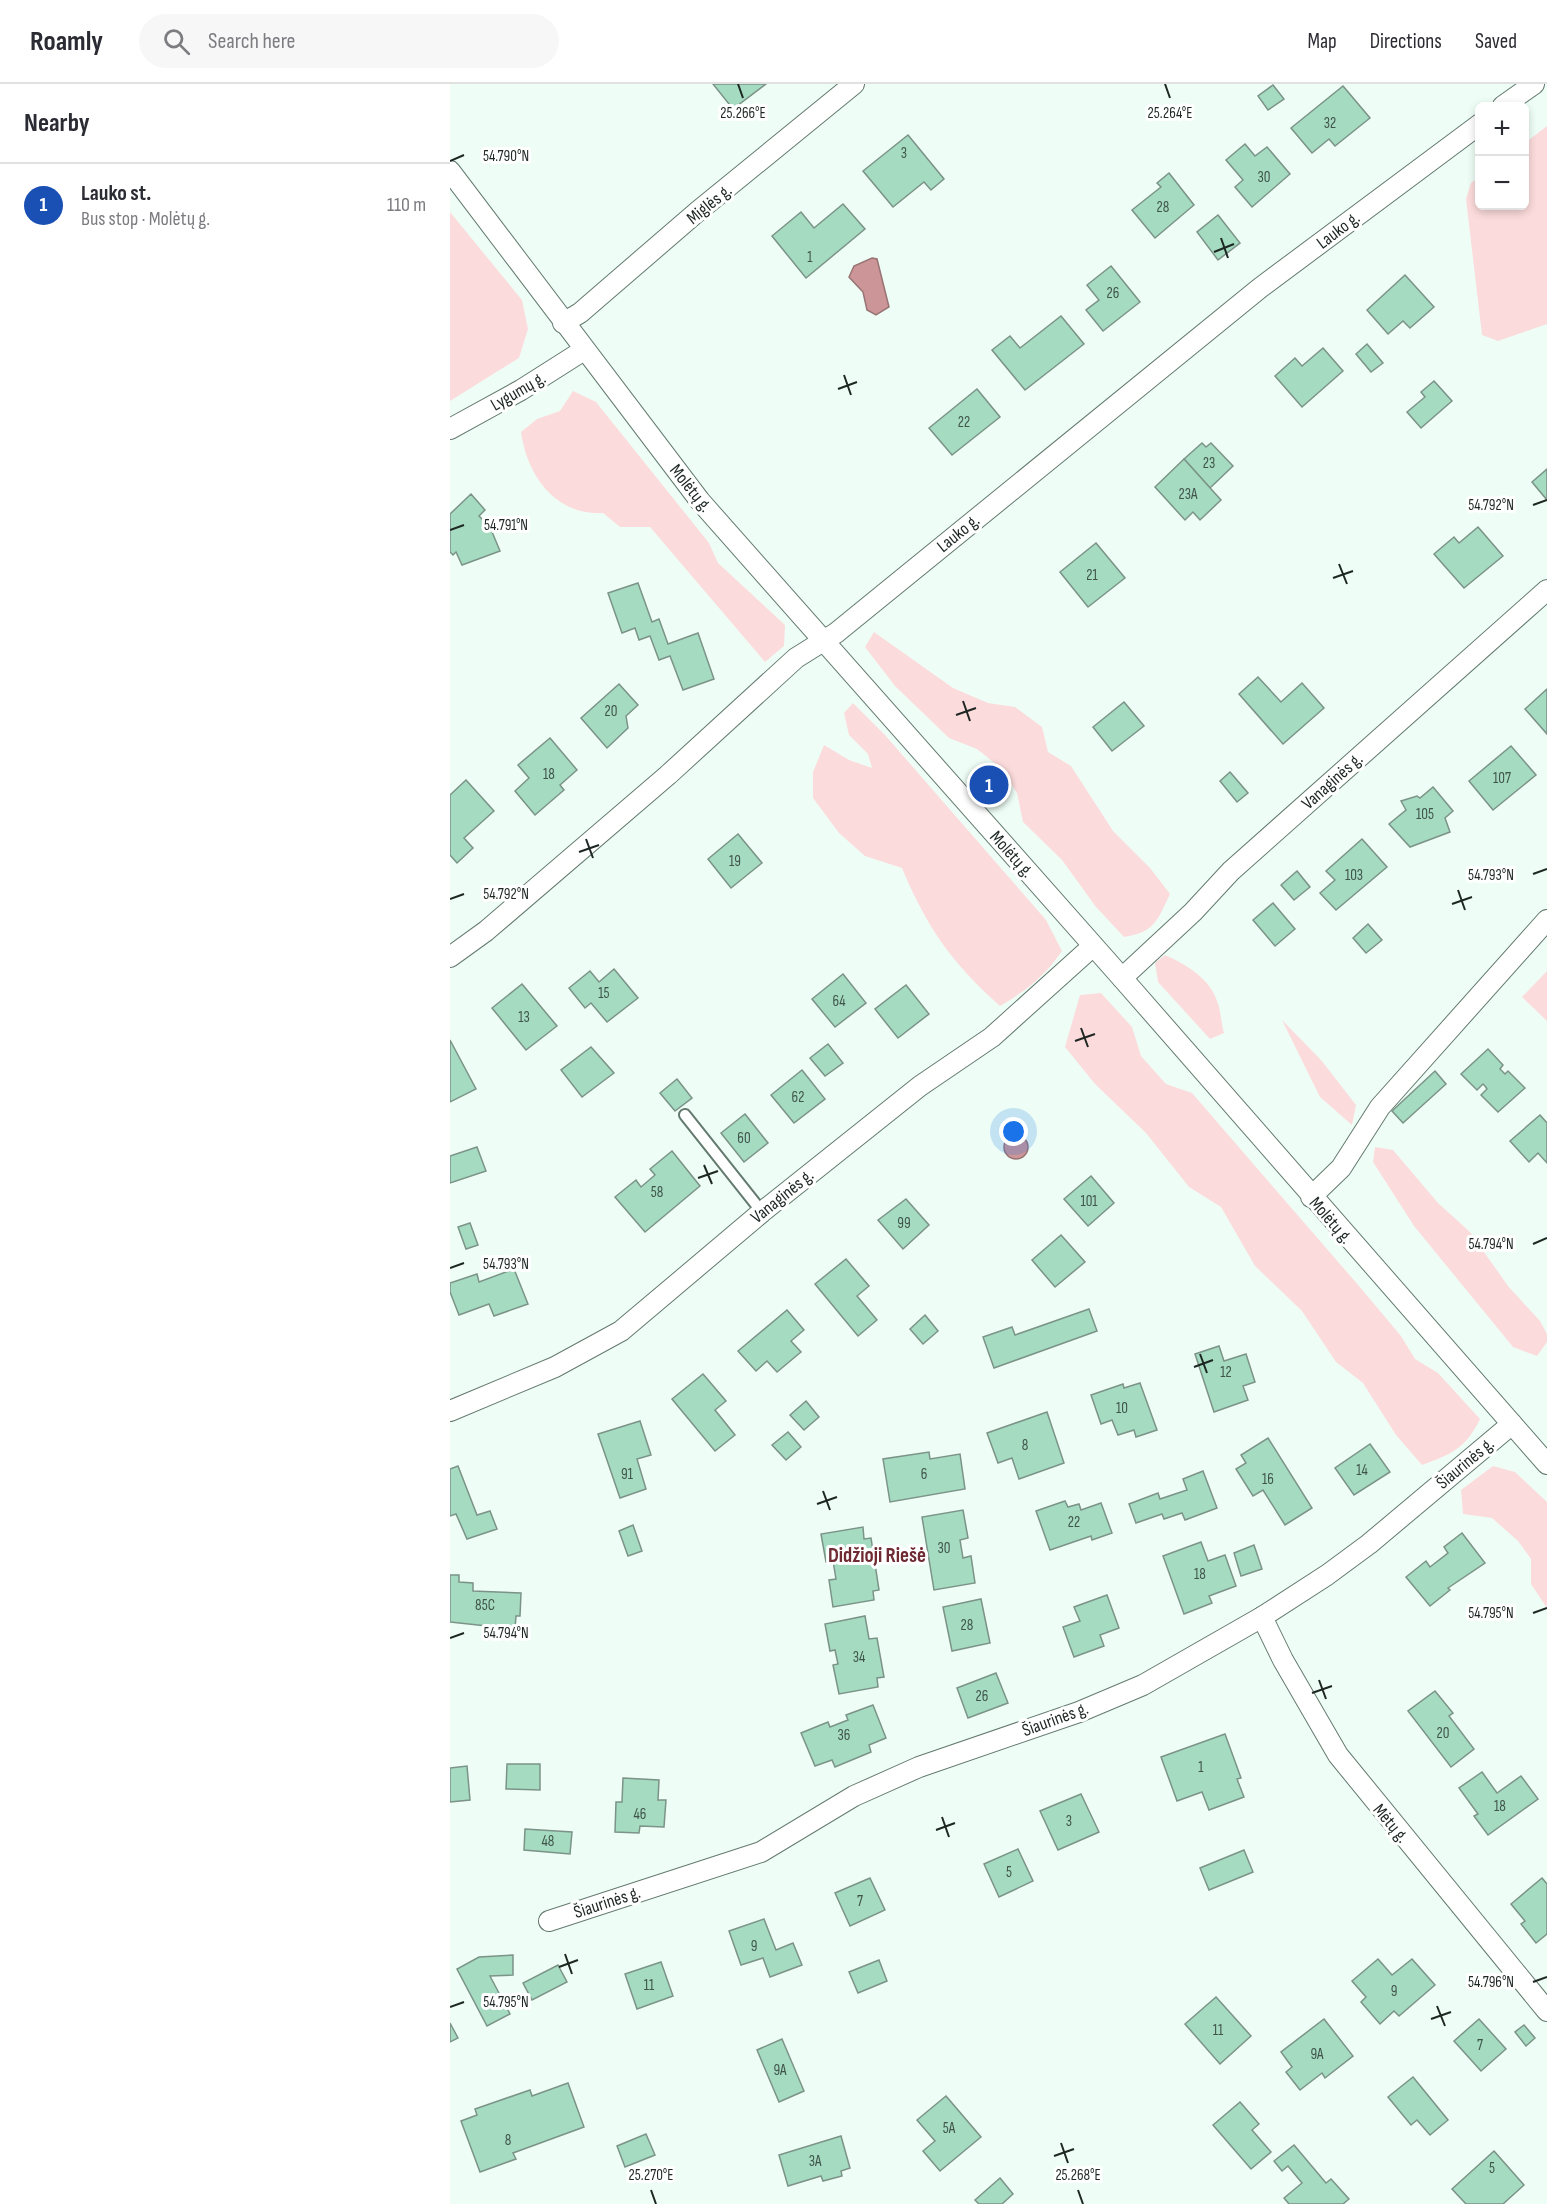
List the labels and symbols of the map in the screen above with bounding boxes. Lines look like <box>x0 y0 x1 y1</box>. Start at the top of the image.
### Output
text: 25.266°E <box>720 104 766 123</box>
text: 25.264°E <box>1148 104 1192 123</box>
house number: 32 <box>1324 114 1336 133</box>
house number: 3 <box>901 144 907 163</box>
text: 54.790°N <box>483 147 529 166</box>
house number: 30 <box>1258 168 1270 187</box>
street label: Miglės g. <box>683 180 736 229</box>
house number: 28 <box>1157 198 1169 217</box>
street label: Lauko g. <box>1313 207 1364 253</box>
house number: 1 <box>807 248 813 267</box>
house number: 26 <box>1107 284 1119 303</box>
street label: Lygumų g. <box>487 367 549 416</box>
house number: 22 <box>958 413 970 432</box>
house number: 23 <box>1203 454 1215 473</box>
street label: Molėtų g. <box>665 460 716 516</box>
house number: 23A <box>1179 485 1198 504</box>
text: 54.792°N <box>1468 496 1514 515</box>
street label: Lauko g. <box>933 510 984 557</box>
text: 54.791°N <box>484 516 528 535</box>
house number: 21 <box>1086 566 1098 585</box>
house number: 20 <box>605 702 617 721</box>
street label: Vanaginės g. <box>1298 749 1367 814</box>
pin: 1 <box>970 762 1008 808</box>
house number: 18 <box>543 765 555 784</box>
house number: 107 <box>1493 769 1511 788</box>
house number: 105 <box>1416 805 1434 824</box>
street label: Molėtų g. <box>985 827 1038 882</box>
house number: 19 <box>729 852 741 871</box>
house number: 103 <box>1345 866 1363 885</box>
text: 54.793°N <box>1468 866 1514 885</box>
text: 54.792°N <box>483 885 529 904</box>
house number: 15 <box>598 984 610 1003</box>
house number: 64 <box>832 992 846 1011</box>
house number: 13 <box>518 1008 530 1027</box>
house number: 62 <box>792 1088 804 1107</box>
your location <box>999 1117 1028 1146</box>
house number: 60 <box>737 1129 751 1148</box>
street label: Vanaginės g. <box>747 1165 818 1228</box>
house number: 58 <box>651 1183 663 1202</box>
house number: 101 <box>1080 1192 1098 1211</box>
street label: Molėtų g. <box>1305 1193 1357 1248</box>
house number: 99 <box>897 1214 911 1233</box>
text: 54.794°N <box>1468 1235 1514 1254</box>
text: 54.793°N <box>483 1255 529 1274</box>
house number: 12 <box>1220 1363 1232 1382</box>
house number: 10 <box>1116 1399 1128 1418</box>
street label: Šiaurinės g. <box>1432 1433 1498 1494</box>
house number: 8 <box>1022 1436 1028 1455</box>
house number: 14 <box>1356 1461 1368 1480</box>
house number: 91 <box>621 1465 634 1484</box>
house number: 6 <box>921 1465 927 1484</box>
house number: 16 <box>1262 1470 1274 1489</box>
house number: 22 <box>1068 1513 1080 1532</box>
house number: 30 <box>938 1539 950 1558</box>
district label: Didžioji Riešė <box>828 1543 926 1568</box>
house number: 18 <box>1194 1565 1206 1584</box>
house number: 85C <box>475 1596 495 1615</box>
text: 54.795°N <box>1468 1604 1514 1623</box>
house number: 28 <box>961 1616 973 1635</box>
text: 54.794°N <box>483 1624 529 1643</box>
house number: 34 <box>853 1648 865 1667</box>
house number: 26 <box>976 1687 988 1706</box>
street label: Šiaurinės g. <box>1019 1698 1091 1741</box>
house number: 20 <box>1437 1724 1449 1743</box>
house number: 36 <box>838 1726 850 1745</box>
house number: 1 <box>1198 1758 1204 1777</box>
house number: 18 <box>1494 1797 1506 1816</box>
street label: Mėtų g. <box>1368 1800 1413 1847</box>
house number: 46 <box>634 1805 646 1824</box>
house number: 3 <box>1066 1812 1072 1831</box>
house number: 48 <box>542 1832 554 1851</box>
house number: 5 <box>1006 1863 1012 1882</box>
street label: Šiaurinės g. <box>571 1882 643 1923</box>
house number: 7 <box>857 1892 863 1911</box>
house number: 9 <box>751 1937 757 1956</box>
text: 54.796°N <box>1468 1973 1514 1992</box>
house number: 11 <box>644 1976 655 1995</box>
house number: 9 <box>1391 1982 1397 2001</box>
text: 54.795°N <box>483 1993 529 2012</box>
house number: 11 <box>1213 2021 1224 2040</box>
house number: 7 <box>1477 2036 1483 2055</box>
house number: 9A <box>1310 2045 1324 2064</box>
house number: 9A <box>773 2061 787 2080</box>
house number: 5A <box>943 2119 956 2138</box>
house number: 8 <box>505 2131 511 2150</box>
house number: 3A <box>809 2152 822 2171</box>
house number: 5 <box>1489 2159 1495 2178</box>
text: 25.270°E <box>629 2166 674 2185</box>
text: 25.268°E <box>1055 2166 1101 2185</box>

